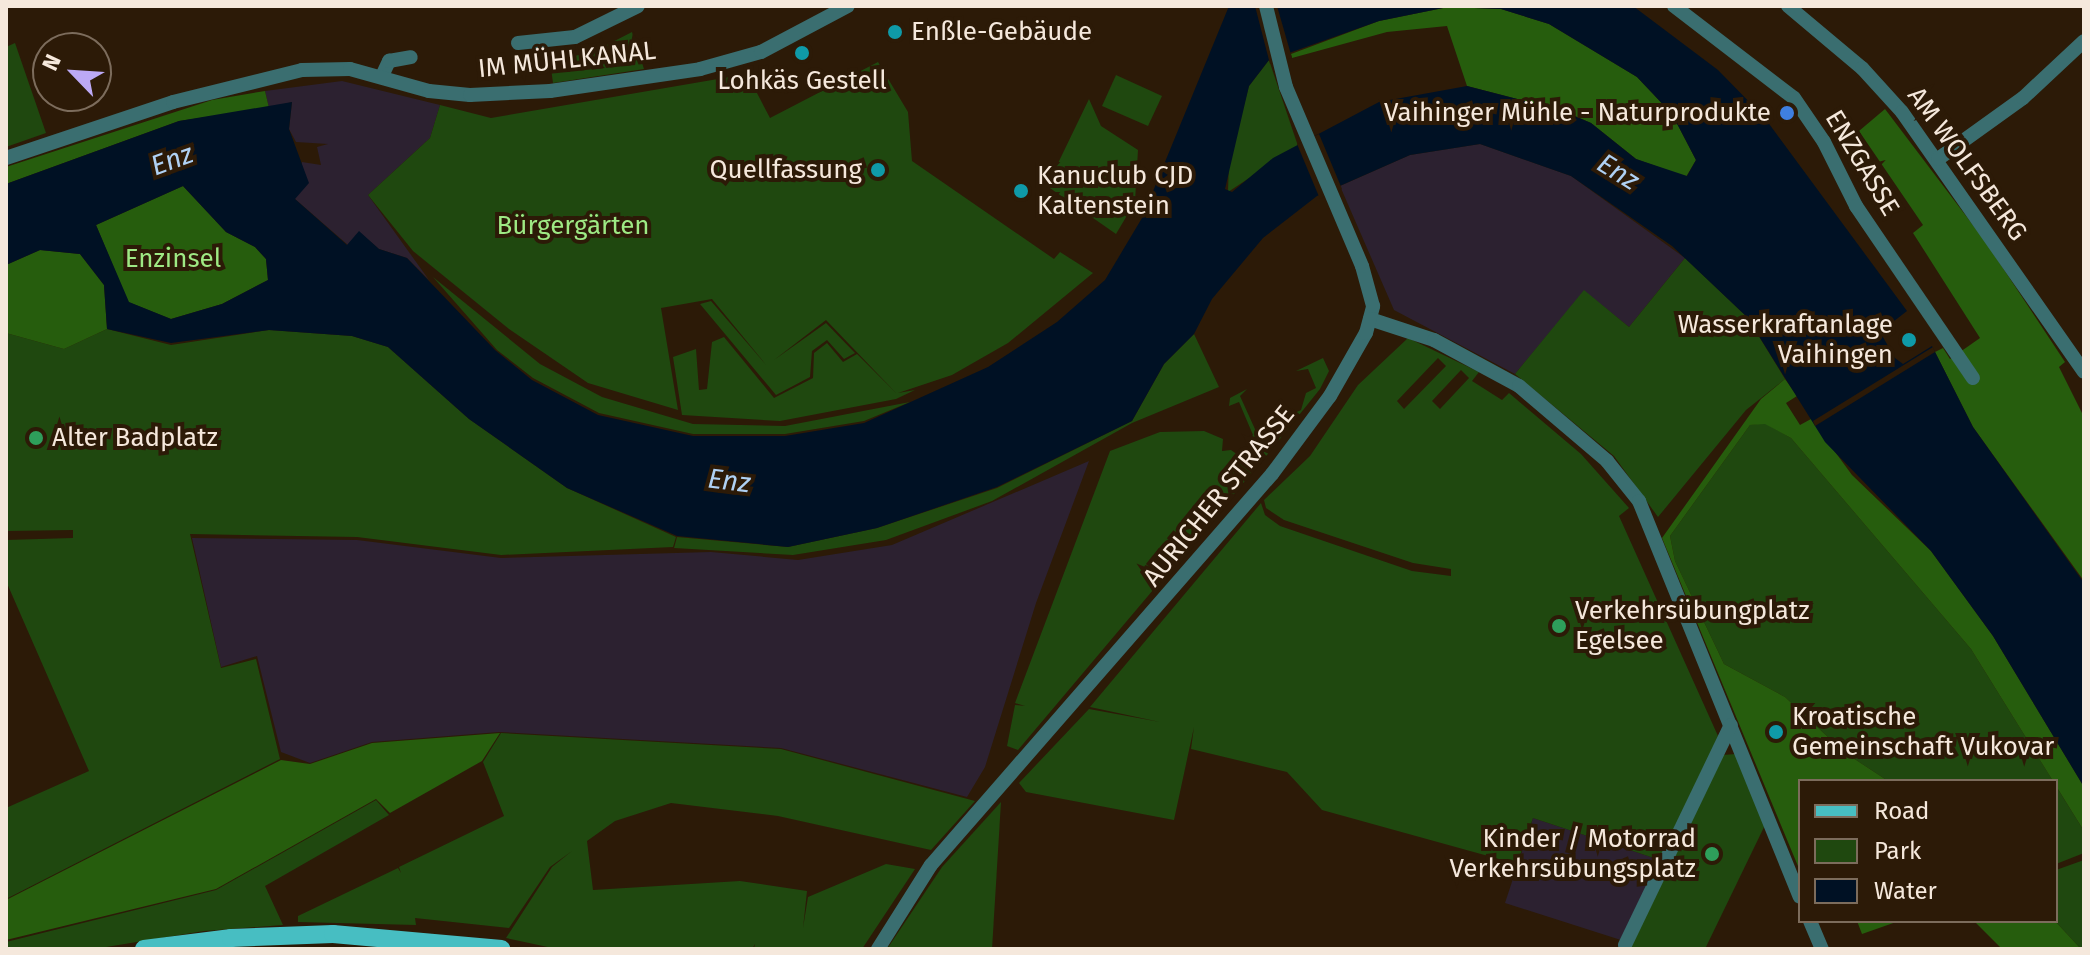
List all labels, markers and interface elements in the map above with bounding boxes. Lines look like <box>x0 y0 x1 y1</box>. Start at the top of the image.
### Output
place label: Enßle-Gebäude <box>911 16 1092 48</box>
marker: Enßle-Gebäude <box>886 23 904 41</box>
north arrow <box>32 32 112 112</box>
street label: IM MÜHLKANAL <box>477 35 657 85</box>
marker: Lohkäs Gestell <box>793 44 811 62</box>
text: N <box>36 50 67 75</box>
place label: Lohkäs Gestell <box>717 65 887 97</box>
street label: AM WOLFSBERG <box>1901 81 2033 247</box>
place label: Vaihinger Mühle - Naturprodukte <box>1384 97 1771 129</box>
marker: Vaihinger Mühle - Naturprodukte <box>1778 104 1796 122</box>
street label: ENZGASSE <box>1818 104 1906 222</box>
water label: Enz <box>146 137 198 183</box>
water label: Enz <box>1591 146 1645 198</box>
place label: Quellfassung <box>710 154 862 186</box>
place label: Kanuclub CJD Kaltenstein <box>1037 160 1193 222</box>
marker: Quellfassung <box>869 161 887 179</box>
marker: Kanuclub CJD Kaltenstein <box>1012 182 1030 200</box>
park label: Bürgergärten <box>496 210 650 242</box>
park label: Enzinsel <box>125 243 221 275</box>
place label: Wasserkraftanlage Vaihingen <box>1678 309 1893 370</box>
marker: Wasserkraftanlage Vaihingen <box>1900 331 1918 349</box>
street label: AURICHER STRASSE <box>1137 399 1301 593</box>
place label: Alter Badplatz <box>52 422 218 454</box>
marker: Alter Badplatz <box>27 429 45 447</box>
water label: Enz <box>706 462 752 500</box>
place label: Verkehrsübungplatz Egelsee <box>1575 595 1810 656</box>
marker: Verkehrsübungplatz Egelsee <box>1550 617 1568 635</box>
place label: Kroatische Gemeinschaft Vukovar <box>1792 701 2054 762</box>
marker: Kroatische Gemeinschaft Vukovar <box>1767 723 1785 741</box>
legend <box>1798 779 2058 923</box>
text: Road <box>1874 797 1929 825</box>
place label: Kinder / Motorrad Verkehrsübungsplatz <box>1449 823 1696 884</box>
text: Park <box>1874 837 1921 865</box>
marker: Kinder / Motorrad Verkehrsübungsplatz <box>1703 845 1721 863</box>
text: Water <box>1874 877 1937 905</box>

